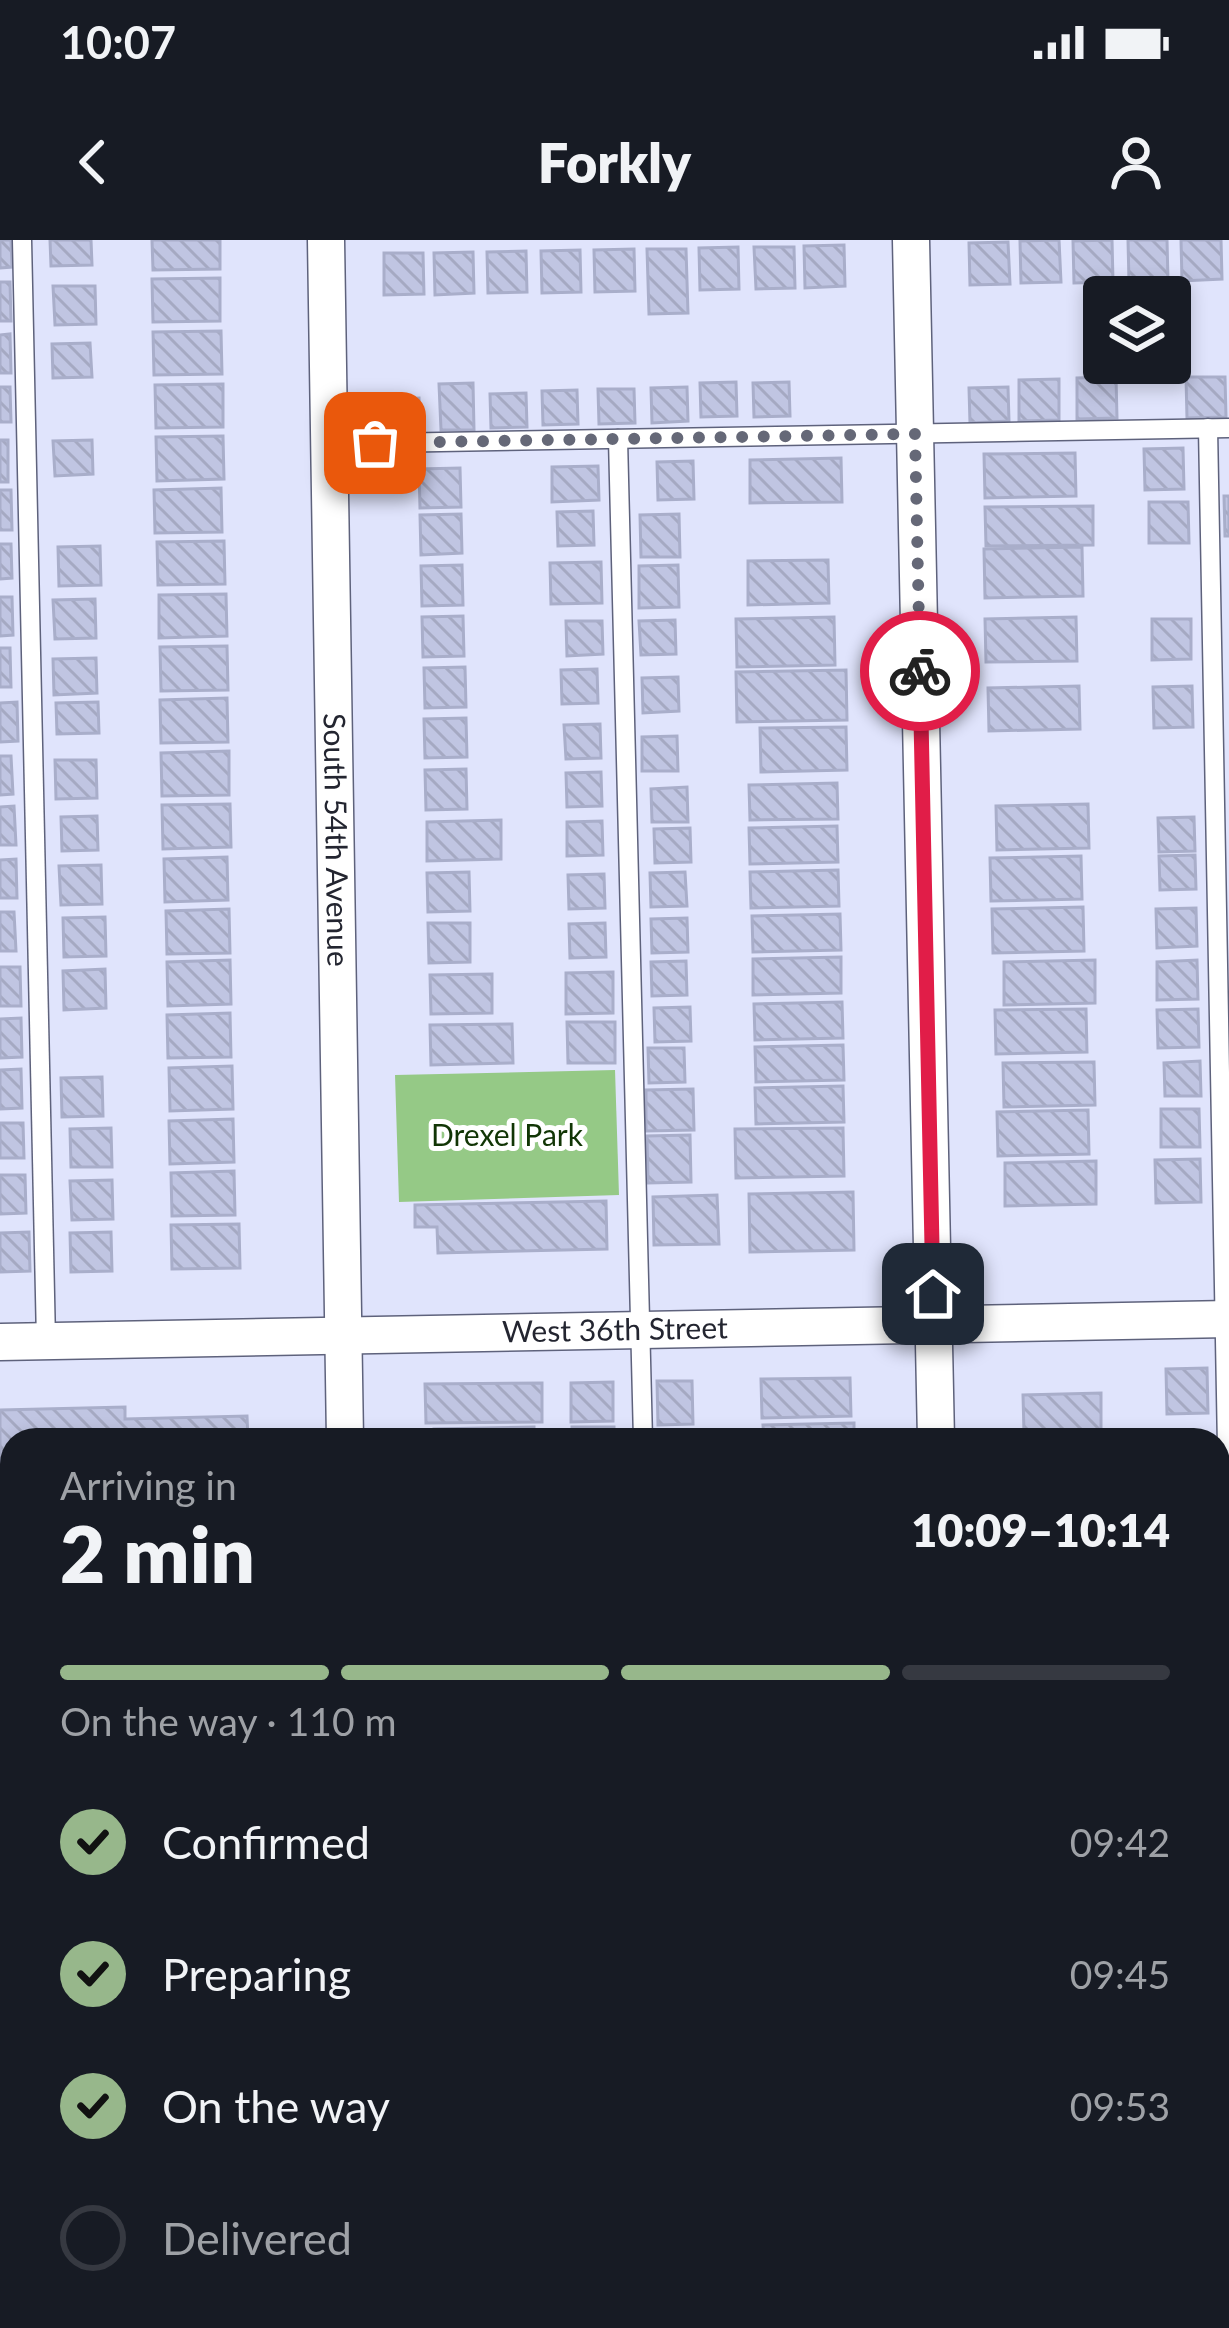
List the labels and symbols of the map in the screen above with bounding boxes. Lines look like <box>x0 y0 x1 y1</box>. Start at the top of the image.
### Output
pin <box>324 392 426 494</box>
courier <box>860 611 980 731</box>
street label: South 54th Avenue <box>317 713 358 967</box>
park label: Drexel Park <box>431 1116 584 1152</box>
pin <box>882 1243 984 1345</box>
street label: West 36th Street <box>502 1308 728 1349</box>

